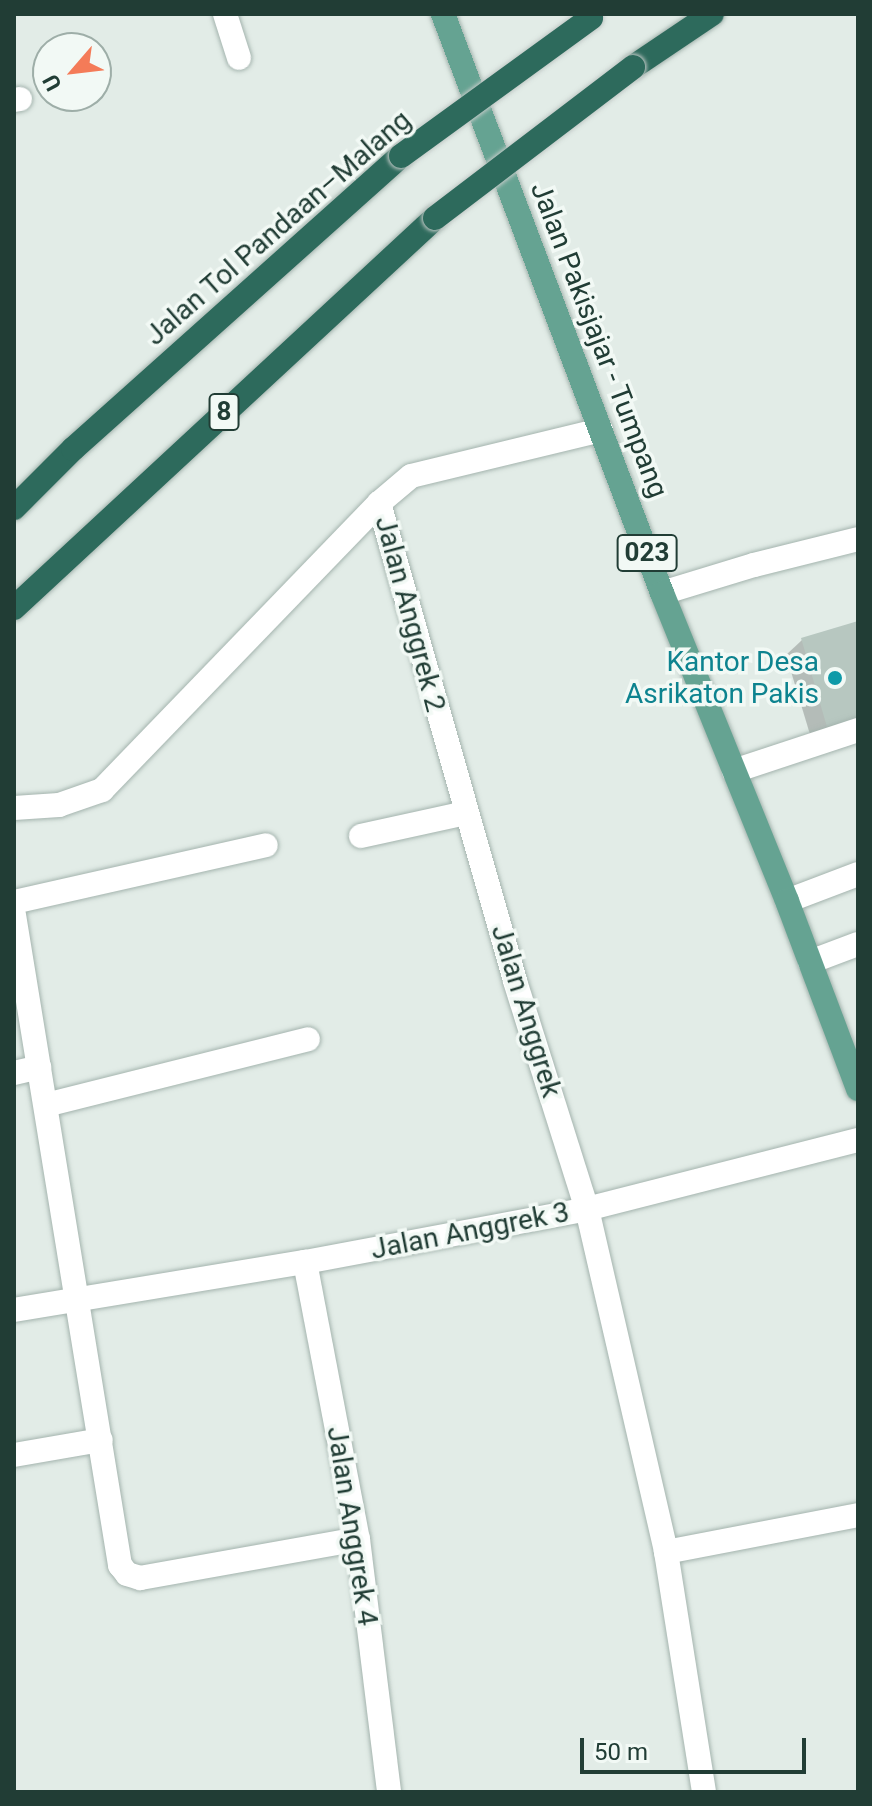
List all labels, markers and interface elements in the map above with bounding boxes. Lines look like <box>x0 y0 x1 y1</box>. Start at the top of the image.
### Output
north arrow <box>32 32 112 112</box>
text: U <box>38 70 67 95</box>
street label: Jalan Tol Pandaan–Malang <box>138 103 418 353</box>
street label: Jalan Pakisjajar - Tumpang <box>523 177 675 503</box>
road number: 8 <box>208 390 240 434</box>
street label: Jalan Anggrek 2 <box>368 512 452 716</box>
road number: 023 <box>615 531 679 575</box>
place label: Kantor Desa Asrikaton Pakis <box>625 645 819 711</box>
marker: Kantor Desa Asrikaton Pakis <box>826 669 844 687</box>
street label: Jalan Anggrek <box>484 921 568 1101</box>
street label: Jalan Anggrek 3 <box>368 1195 572 1267</box>
street label: Jalan Anggrek 4 <box>320 1424 384 1628</box>
scale bar <box>584 1722 810 1772</box>
text: 50 m <box>594 1738 648 1766</box>

